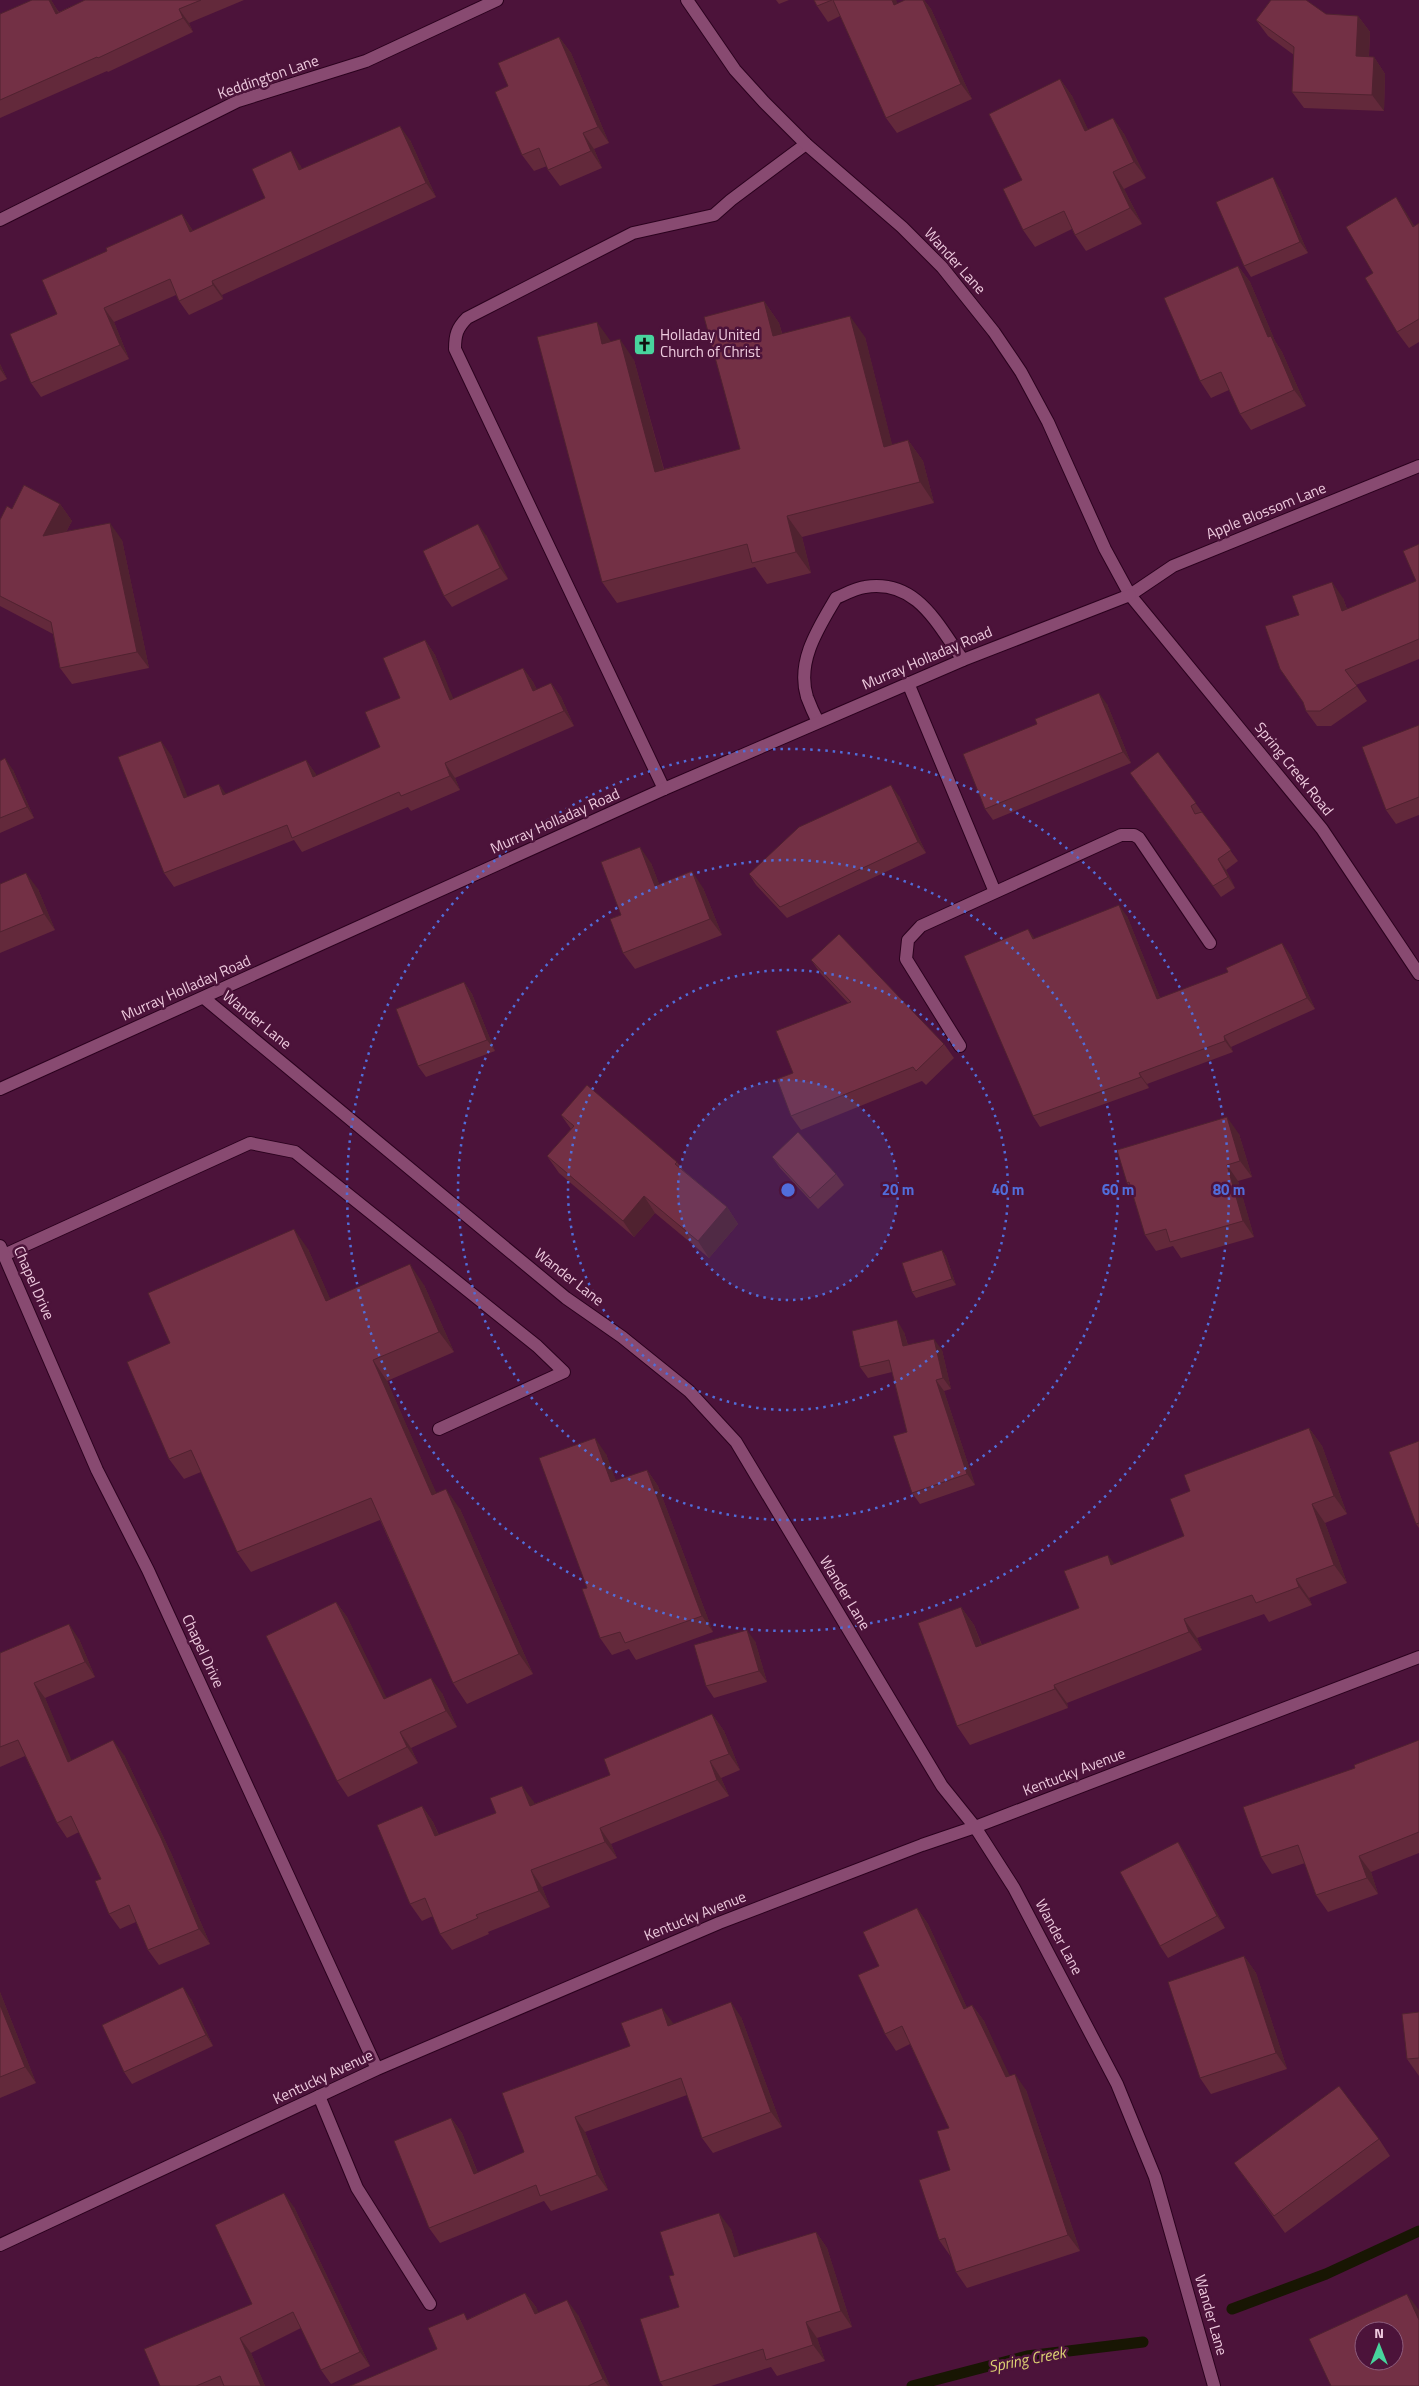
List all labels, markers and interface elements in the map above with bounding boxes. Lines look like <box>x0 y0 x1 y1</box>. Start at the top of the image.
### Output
street label: Keddington Lane <box>214 48 322 105</box>
street label: Wander Lane <box>919 222 992 299</box>
place label: Holladay United Church of Christ <box>660 323 761 363</box>
church icon: Holladay United Church of Christ <box>632 332 656 356</box>
street label: Apple Blossom Lane <box>1202 476 1329 545</box>
street label: Murray Holladay Road <box>858 620 996 695</box>
street label: Spring Creek Road <box>1249 717 1339 821</box>
street label: Murray Holladay Road <box>486 782 623 859</box>
street label: Murray Holladay Road <box>117 949 254 1026</box>
street label: Wander Lane <box>218 985 297 1055</box>
text: 20 m <box>882 1178 914 1201</box>
text: 40 m <box>992 1178 1024 1201</box>
text: 60 m <box>1102 1178 1134 1201</box>
text: 80 m <box>1213 1178 1245 1201</box>
centre of rings <box>779 1181 797 1199</box>
street label: Chapel Drive <box>8 1242 61 1323</box>
street label: Wander Lane <box>530 1242 609 1311</box>
street label: Wander Lane <box>814 1551 877 1634</box>
street label: Chapel Drive <box>176 1610 231 1691</box>
street label: Kentucky Avenue <box>1019 1741 1129 1802</box>
street label: Kentucky Avenue <box>640 1885 749 1946</box>
street label: Wander Lane <box>1030 1895 1089 1979</box>
street label: Kentucky Avenue <box>269 2043 377 2110</box>
street label: Wander Lane <box>1189 2272 1234 2358</box>
north arrow <box>1354 2321 1404 2371</box>
text: N <box>1374 2322 1384 2343</box>
water label: Spring Creek <box>986 2339 1069 2378</box>

